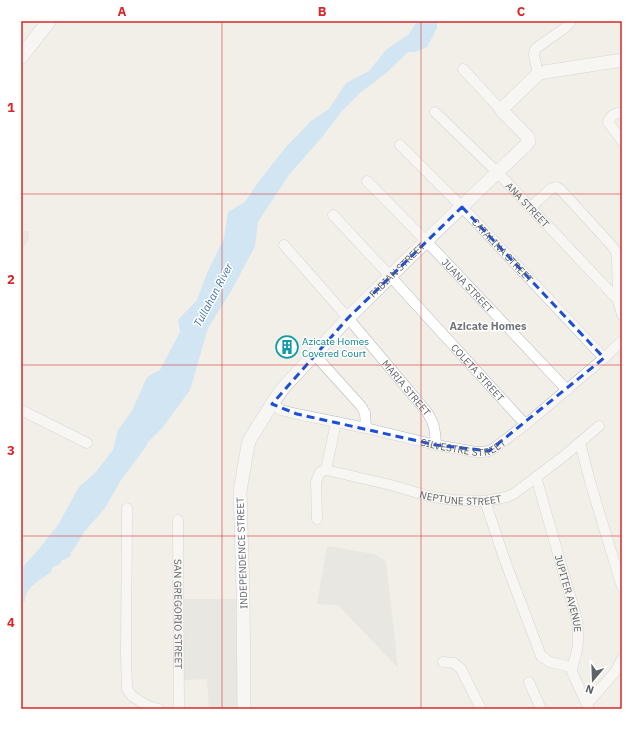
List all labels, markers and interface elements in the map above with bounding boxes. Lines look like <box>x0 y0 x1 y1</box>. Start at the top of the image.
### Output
text: A <box>118 3 127 20</box>
text: B <box>318 3 327 20</box>
text: C <box>517 3 526 20</box>
text: 1 <box>7 99 15 116</box>
street label: ANA STREET <box>503 179 552 230</box>
street label: CATALINA STREET <box>469 215 536 285</box>
street label: FABIAN STREET <box>366 239 428 300</box>
street label: JUANA STREET <box>439 256 497 315</box>
water label: Tullahan River <box>190 260 236 329</box>
text: 2 <box>7 271 15 288</box>
district label: Azicate Homes <box>449 319 527 333</box>
building icon: Azicate Homes Covered Court <box>274 334 300 360</box>
place label: Azicate Homes Covered Court <box>302 335 369 360</box>
street label: COLETA STREET <box>448 341 508 404</box>
street label: MARIA STREET <box>379 357 434 418</box>
street label: SILVESTRE STREET <box>419 435 508 459</box>
text: 3 <box>7 442 15 459</box>
street label: NEPTUNE STREET <box>418 487 503 508</box>
street label: INDEPENDENCE STREET <box>234 497 250 609</box>
street label: JUPITER AVENUE <box>552 553 585 633</box>
street label: SAN GREGORIO STREET <box>172 559 185 669</box>
text: 4 <box>7 614 15 631</box>
north arrow <box>573 660 613 700</box>
text: N <box>584 682 596 697</box>

